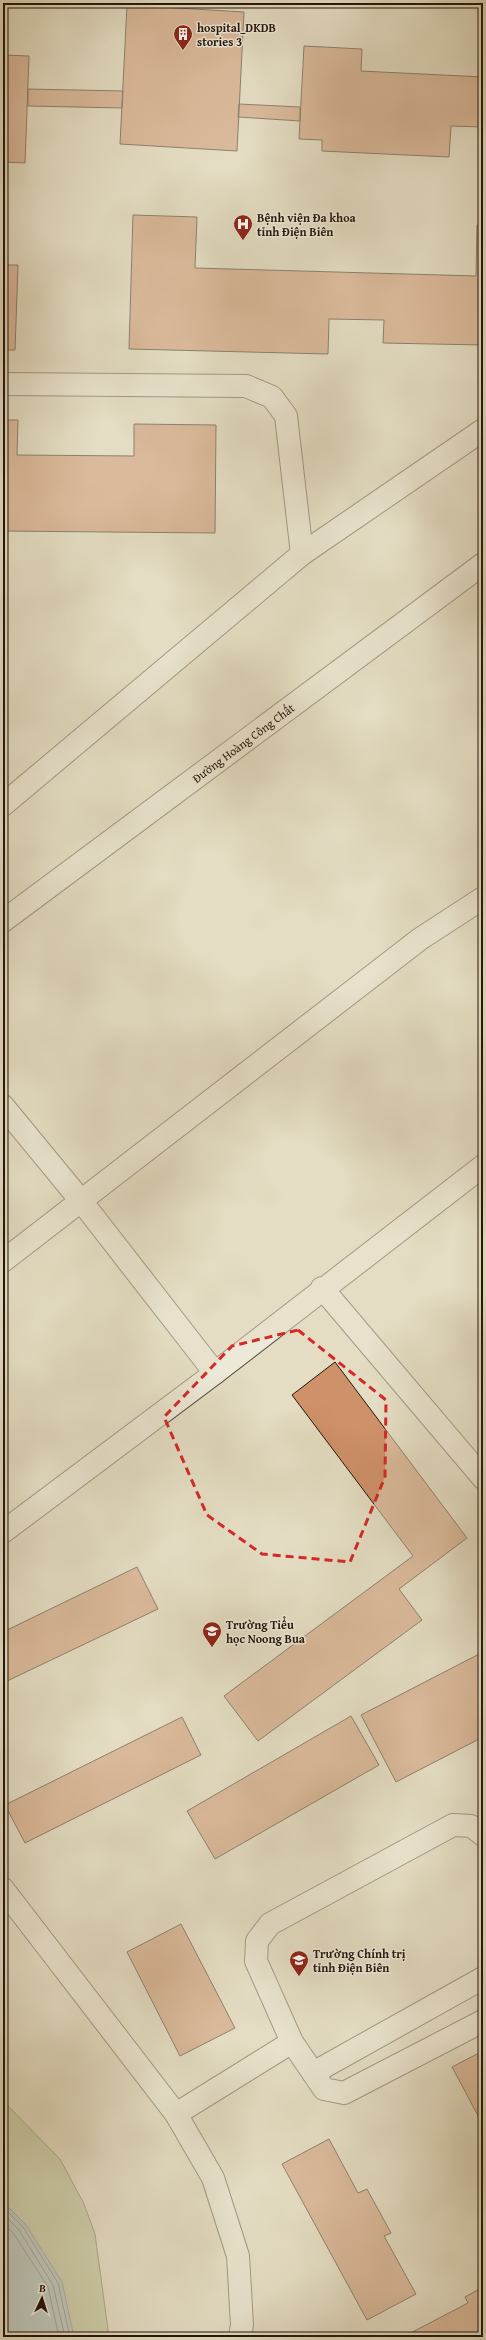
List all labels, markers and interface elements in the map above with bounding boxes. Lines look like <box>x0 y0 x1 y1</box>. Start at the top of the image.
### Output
place label: hospital_DKDB stories 3 <box>197 19 276 50</box>
building icon: hospital_DKDB stories 3 <box>172 23 194 51</box>
place label: Bệnh viện Đa khoa tỉnh Điện Biên <box>257 209 357 240</box>
hospital icon: Bệnh viện Đa khoa tỉnh Điện Biên <box>232 213 254 241</box>
street label: Đường Hoàng Công Chất <box>188 698 298 786</box>
place label: Trường Tiểu học Noong Bua <box>226 1616 306 1647</box>
school or university icon: Trường Tiểu học Noong Bua <box>201 1620 223 1648</box>
place label: Trường Chính trị tỉnh Điện Biên <box>313 1945 406 1976</box>
school or university icon: Trường Chính trị tỉnh Điện Biên <box>288 1949 310 1977</box>
north arrow <box>22 2278 62 2318</box>
text: B <box>39 2280 47 2296</box>

